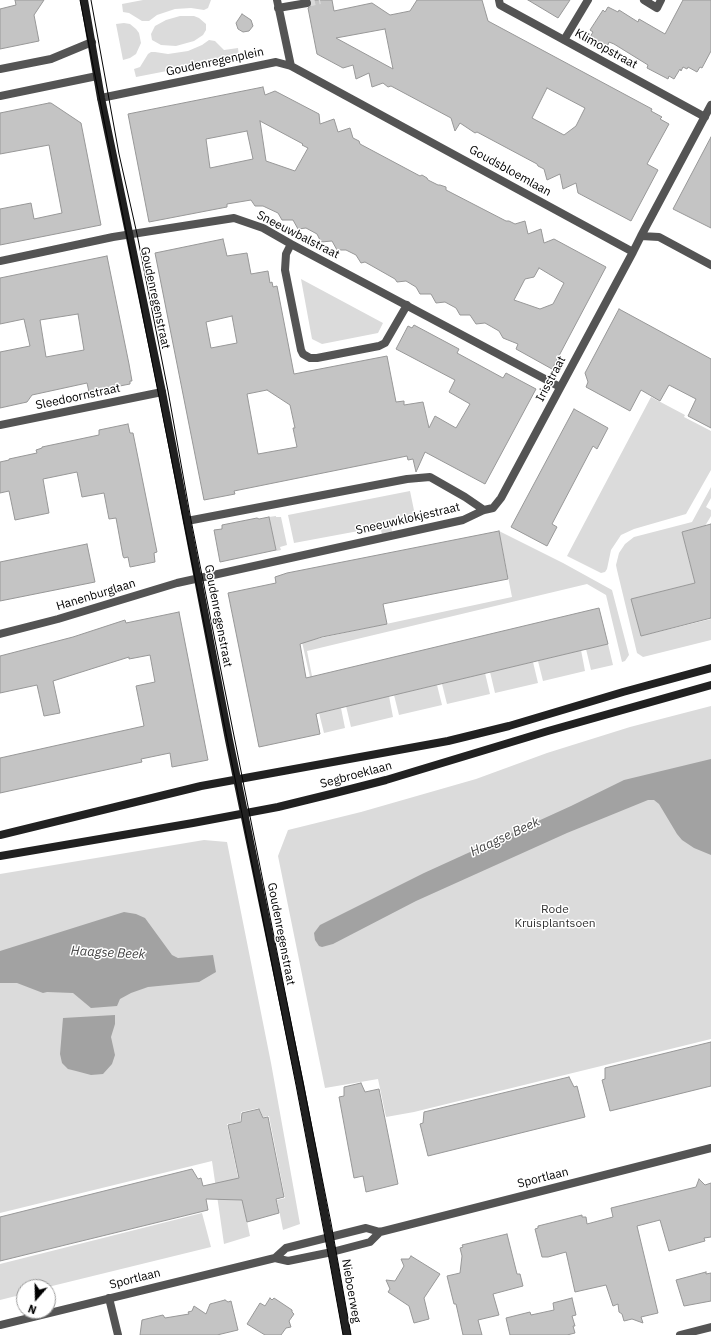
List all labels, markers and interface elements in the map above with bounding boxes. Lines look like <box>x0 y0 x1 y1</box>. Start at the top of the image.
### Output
street label: Klimopstraat <box>572 26 640 72</box>
street label: Goudenregenplein <box>165 45 265 79</box>
street label: Goudsbloemlaan <box>466 143 554 199</box>
street label: Sneeuwbalstraat <box>254 208 342 262</box>
street label: Goudenregenstraat <box>137 246 173 350</box>
street label: Irisstraat <box>533 354 569 404</box>
street label: Sleedoornstraat <box>34 381 122 413</box>
street label: Sneeuwklokjestraat <box>354 500 462 538</box>
street label: Goudenregenstraat <box>201 563 235 669</box>
street label: Hanenburglaan <box>55 576 137 614</box>
street label: Segbroeklaan <box>319 759 393 791</box>
water label: Haagse Beek <box>468 814 542 860</box>
street label: Goudenregenstraat <box>264 881 298 987</box>
park label: Rode Kruisplantsoen <box>514 903 596 931</box>
water label: Haagse Beek <box>70 943 146 963</box>
street label: Sportlaan <box>516 1165 570 1191</box>
street label: Nieboerweg <box>338 1258 364 1324</box>
street label: Sportlaan <box>108 1266 162 1292</box>
north arrow <box>16 1279 56 1319</box>
text: N <box>26 1301 38 1317</box>

